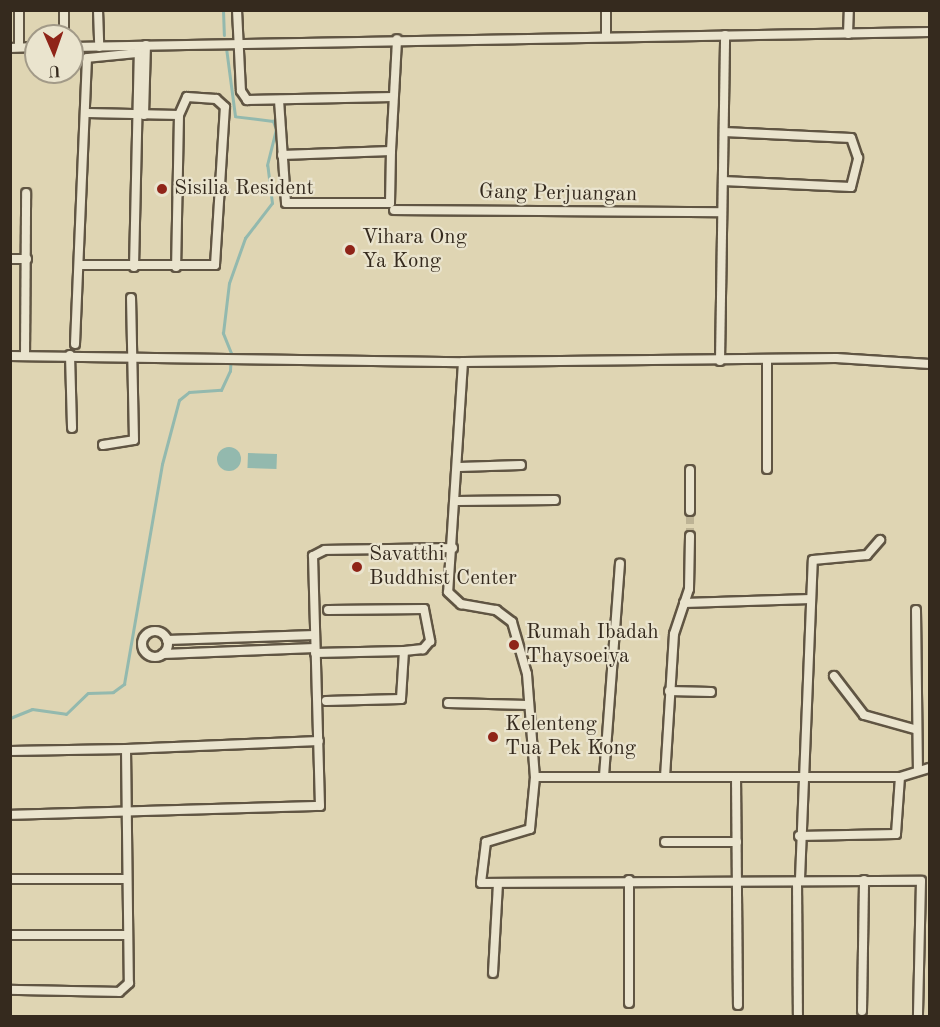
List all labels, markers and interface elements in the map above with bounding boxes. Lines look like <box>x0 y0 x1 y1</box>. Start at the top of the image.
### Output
north arrow <box>24 24 84 84</box>
text: U <box>48 62 61 78</box>
place label: Sisilia Resident <box>174 176 314 202</box>
street label: Gang Perjuangan <box>479 180 637 208</box>
marker: Sisilia Resident <box>155 182 169 196</box>
place label: Vihara Ong Ya Kong <box>362 225 467 275</box>
marker: Vihara Ong Ya Kong <box>343 243 357 257</box>
place label: Savatthi Buddhist Center <box>369 542 517 592</box>
marker: Savatthi Buddhist Center <box>350 560 364 574</box>
place label: Rumah Ibadah Thaysoeiya <box>526 620 659 670</box>
marker: Rumah Ibadah Thaysoeiya <box>507 638 521 652</box>
place label: Kelenteng Tua Pek Kong <box>505 712 636 762</box>
marker: Kelenteng Tua Pek Kong <box>486 730 500 744</box>

